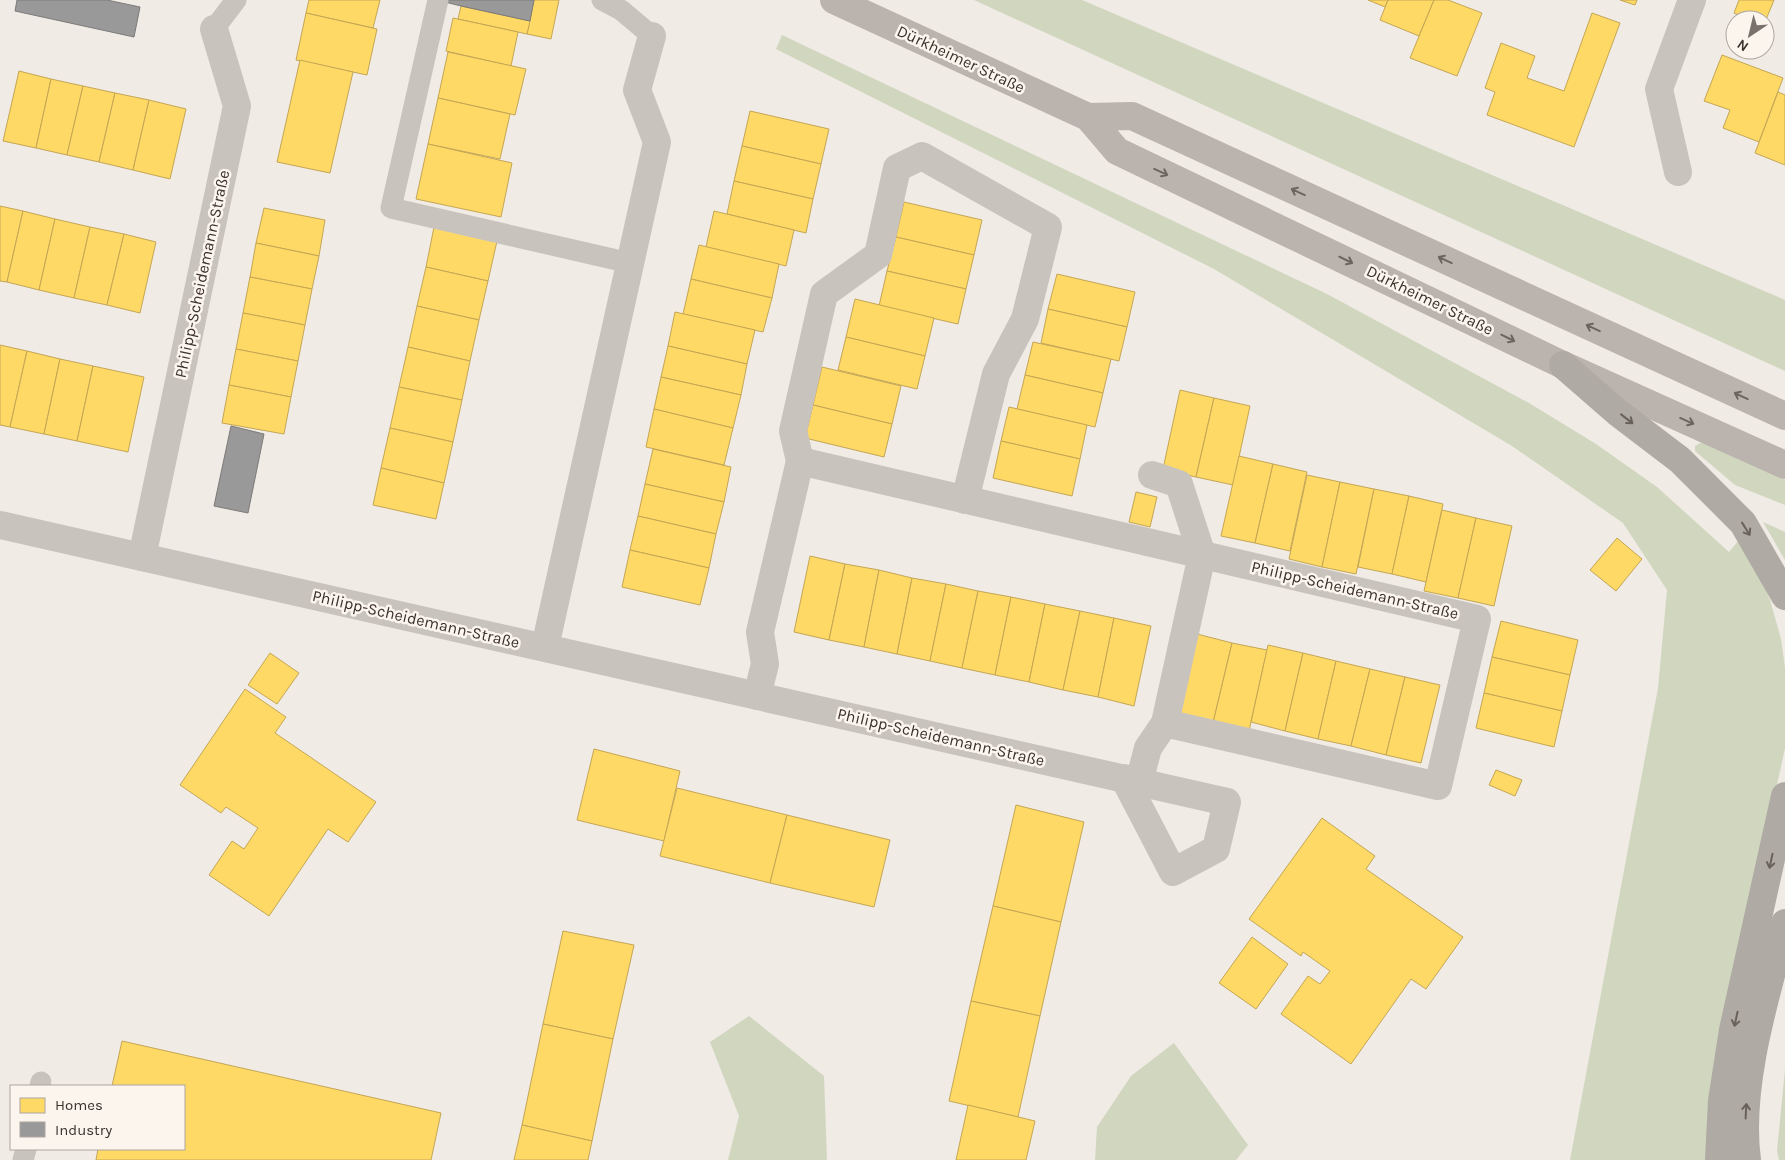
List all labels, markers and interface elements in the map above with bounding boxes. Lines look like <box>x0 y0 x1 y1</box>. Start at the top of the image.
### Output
north arrow <box>1725 10 1775 60</box>
street label: Dürkheimer Straße <box>894 21 1028 97</box>
text: N <box>1734 35 1752 55</box>
one-way arrow <box>1154 167 1169 177</box>
street label: Philipp-Scheidemann-Straße <box>171 168 233 380</box>
one-way arrow <box>1291 187 1306 196</box>
one-way arrow <box>1338 255 1353 265</box>
one-way arrow <box>1438 255 1453 265</box>
street label: Dürkheimer Straße <box>1363 261 1497 339</box>
one-way arrow <box>1586 323 1601 332</box>
one-way arrow <box>1500 334 1515 343</box>
one-way arrow <box>1734 391 1749 400</box>
one-way arrow <box>1620 414 1634 424</box>
one-way arrow <box>1679 416 1694 426</box>
one-way arrow <box>1741 521 1751 535</box>
street label: Philipp-Scheidemann-Straße <box>1250 557 1460 623</box>
street label: Philipp-Scheidemann-Straße <box>311 586 521 652</box>
street label: Philipp-Scheidemann-Straße <box>836 704 1046 770</box>
one-way arrow <box>1766 852 1775 868</box>
one-way arrow <box>1731 1011 1740 1027</box>
legend <box>10 1085 185 1150</box>
text: Homes <box>55 1096 103 1114</box>
one-way arrow <box>1742 1104 1751 1120</box>
text: Industry <box>55 1121 112 1139</box>

